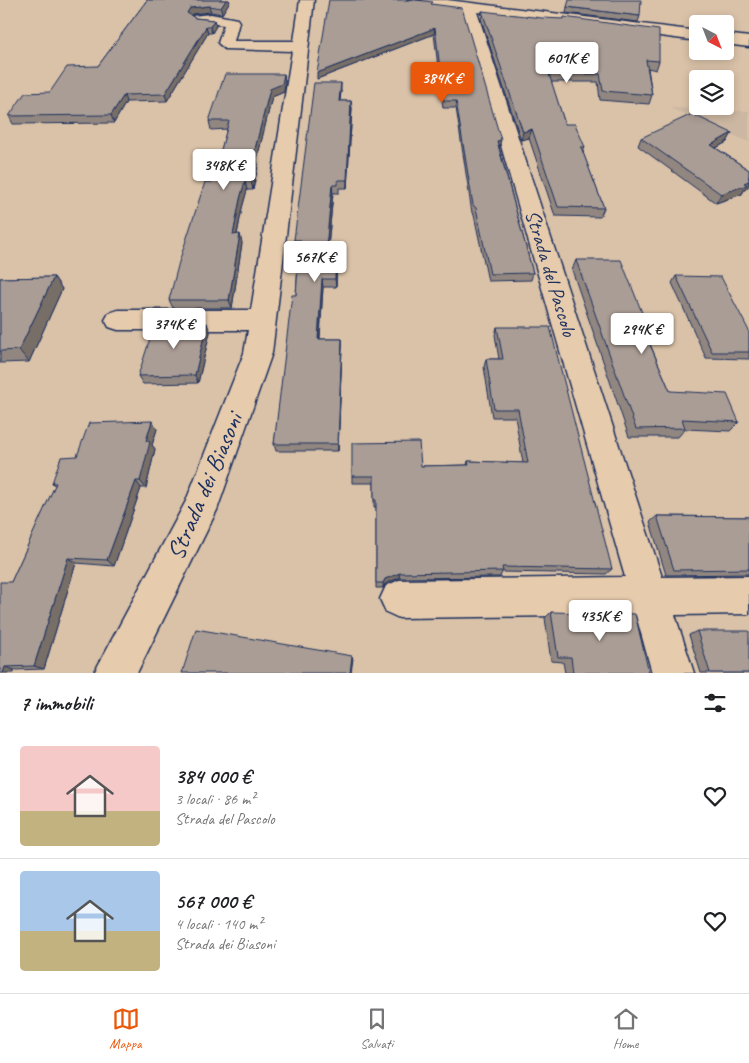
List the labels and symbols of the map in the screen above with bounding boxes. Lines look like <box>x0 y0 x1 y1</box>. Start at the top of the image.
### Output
north arrow <box>689 15 734 60</box>
pin: 601K € <box>526 42 608 84</box>
pin: 384K € <box>401 62 483 104</box>
pin: 348K € <box>183 148 265 191</box>
street label: Strada del Pascolo <box>519 207 583 341</box>
pin: 567K € <box>274 240 356 283</box>
pin: 374K € <box>133 308 215 350</box>
pin: 294K € <box>601 312 683 355</box>
street label: Strada dei Biasoni <box>160 405 252 565</box>
pin: 435K € <box>559 600 641 642</box>

